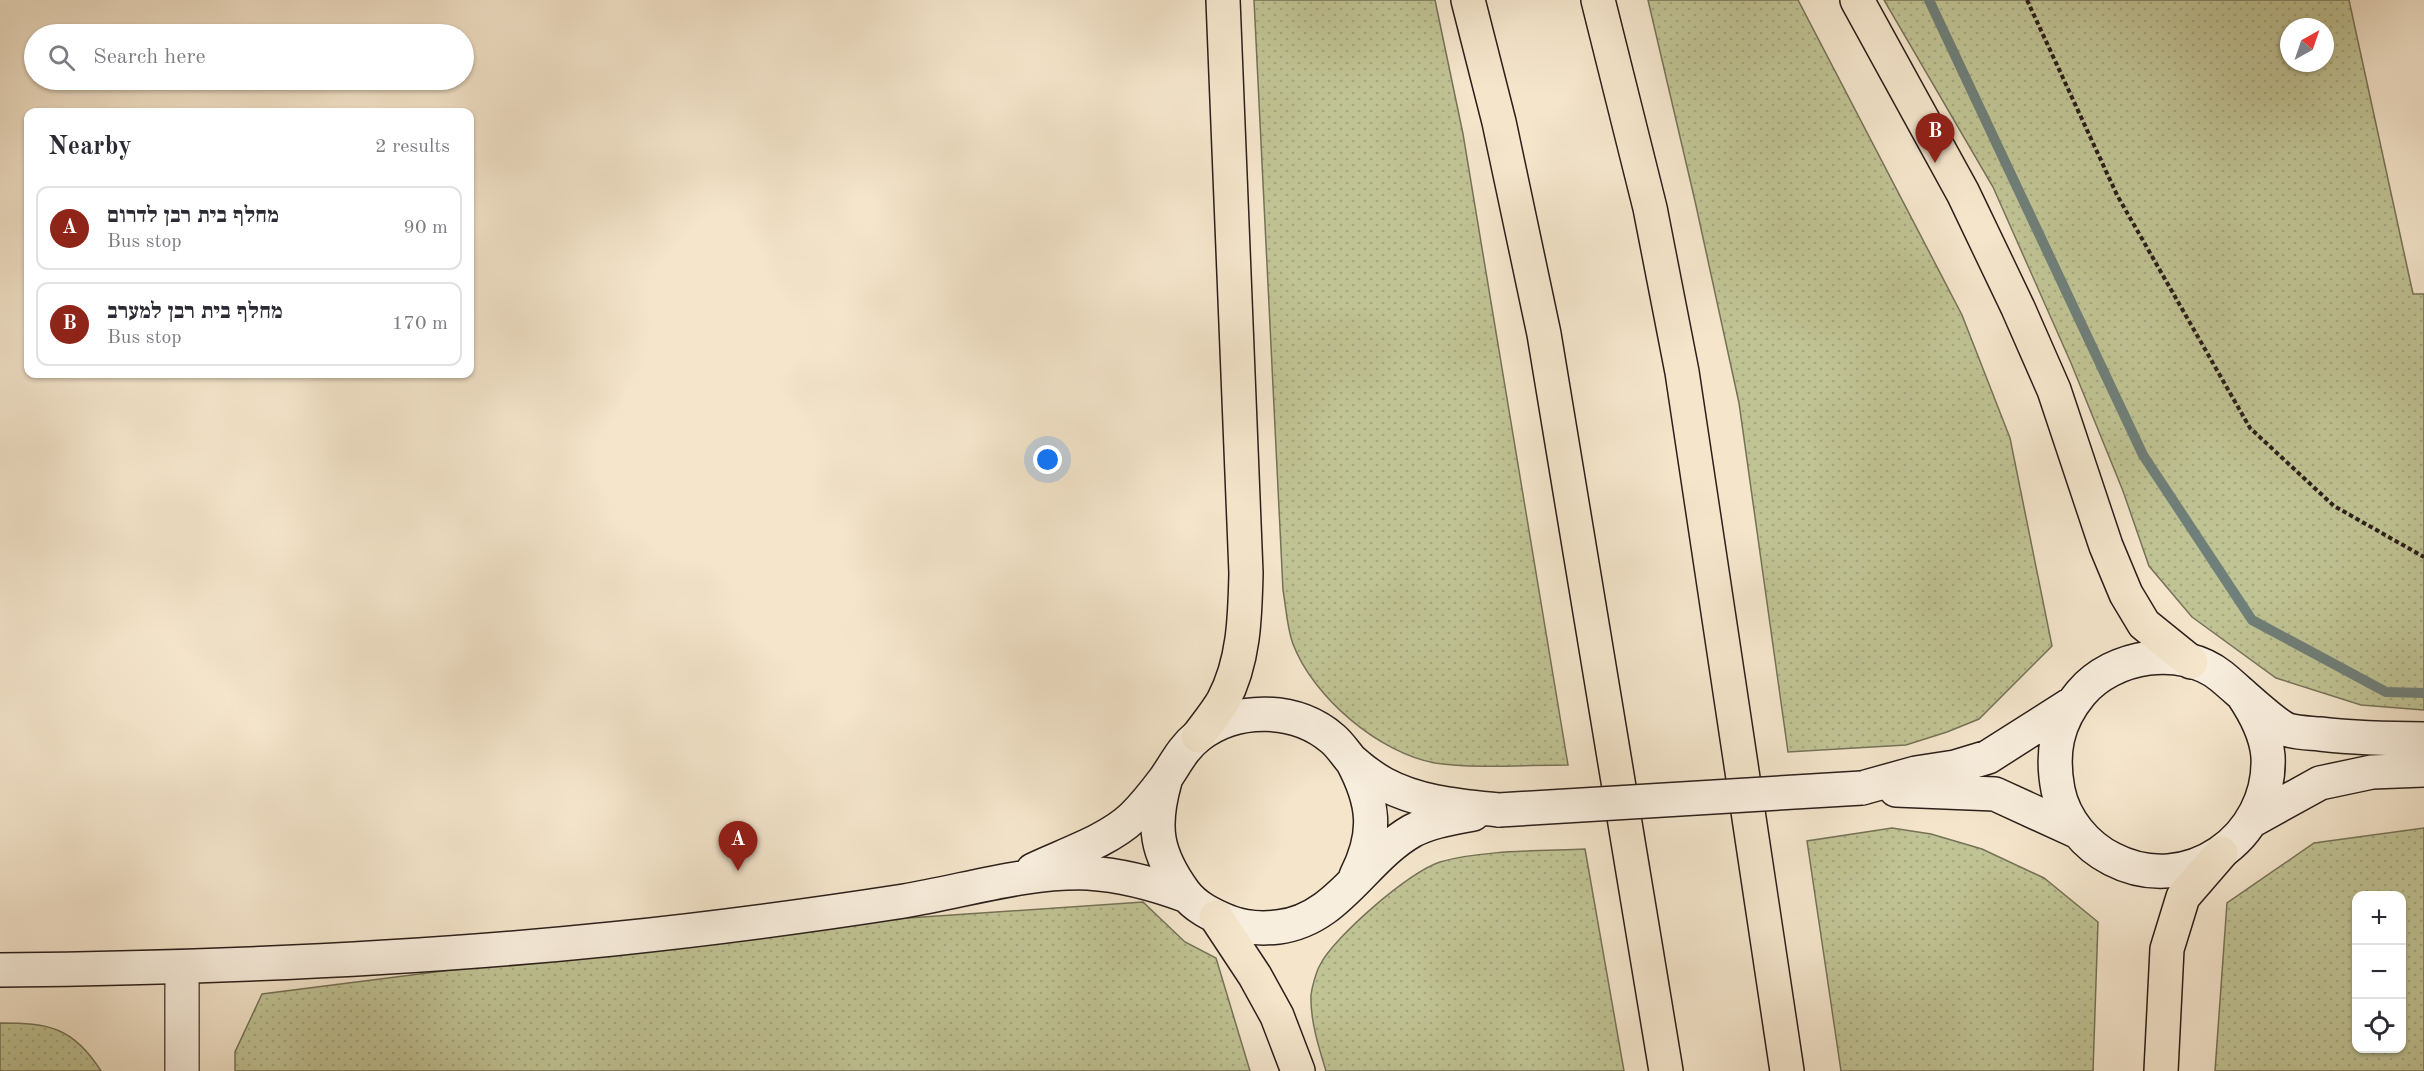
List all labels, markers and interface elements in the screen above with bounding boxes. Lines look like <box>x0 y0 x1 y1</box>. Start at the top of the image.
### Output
north arrow <box>2280 18 2334 72</box>
search box <box>24 24 474 90</box>
icon: search <box>45 41 78 74</box>
text: Search here <box>93 46 206 68</box>
pin: B <box>1916 114 1954 163</box>
text: Nearby <box>48 134 132 160</box>
text: 2 results <box>375 137 450 157</box>
text: מחלף בית רבן לדרום <box>107 205 279 227</box>
text: A <box>62 218 77 238</box>
text: 90 m <box>403 218 448 238</box>
text: Bus stop <box>107 232 182 252</box>
text: מחלף בית רבן למערב <box>107 301 283 323</box>
text: B <box>62 314 77 334</box>
text: 170 m <box>392 314 448 334</box>
text: Bus stop <box>107 328 182 348</box>
your location <box>1033 445 1062 474</box>
pin: A <box>718 822 758 871</box>
map controls <box>2352 891 2406 1053</box>
button: + <box>2352 891 2406 945</box>
button: − <box>2352 945 2406 999</box>
button: locate <box>2352 999 2406 1053</box>

